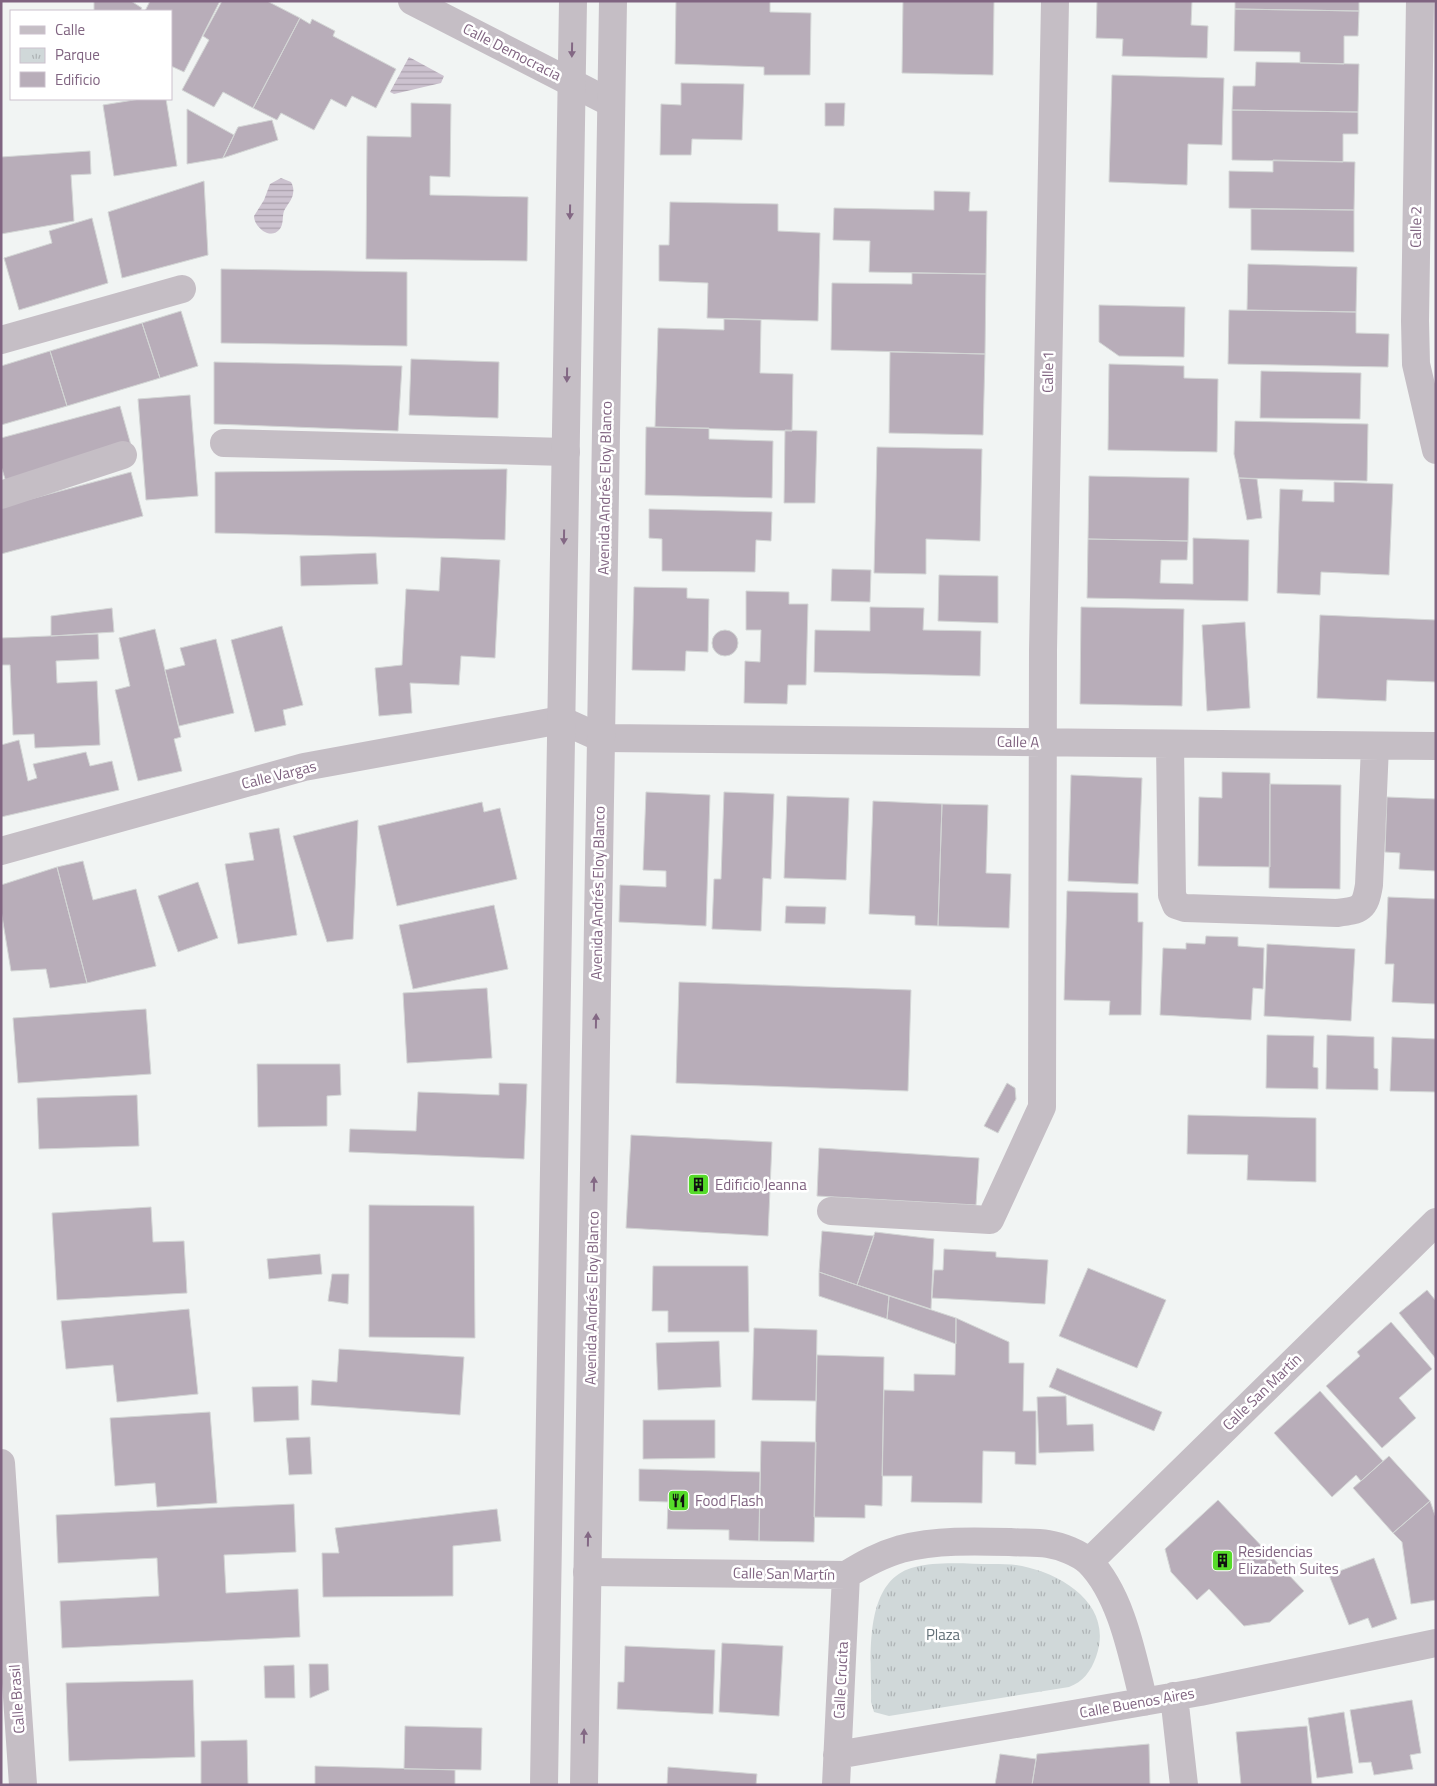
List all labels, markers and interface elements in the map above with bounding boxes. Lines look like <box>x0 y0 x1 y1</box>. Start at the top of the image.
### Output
legend <box>10 10 172 100</box>
street label: Calle Democracia <box>459 17 566 86</box>
text: Calle <box>55 18 85 41</box>
one-way arrow <box>568 42 576 58</box>
text: Parque <box>55 43 100 66</box>
text: Edificio <box>55 68 100 91</box>
one-way arrow <box>565 205 573 221</box>
street label: Calle 2 <box>1404 206 1427 248</box>
street label: Calle 1 <box>1036 351 1059 393</box>
one-way arrow <box>563 367 571 383</box>
street label: Avenida Andrés Eloy Blanco <box>591 401 618 575</box>
one-way arrow <box>560 530 568 546</box>
street label: Calle A <box>997 730 1039 753</box>
street label: Calle Vargas <box>239 754 319 795</box>
street label: Avenida Andrés Eloy Blanco <box>584 806 611 980</box>
one-way arrow <box>592 1013 600 1029</box>
building icon: Edificio Jeanna <box>687 1173 711 1197</box>
place label: Edificio Jeanna <box>715 1173 807 1196</box>
one-way arrow <box>590 1175 598 1191</box>
street label: Avenida Andrés Eloy Blanco <box>578 1211 605 1385</box>
street label: Calle San Martín <box>1217 1348 1306 1435</box>
restaurant icon: Food Flash <box>667 1489 691 1513</box>
place label: Food Flash <box>695 1489 764 1512</box>
one-way arrow <box>584 1530 592 1546</box>
place label: Residencias Elizabeth Suites <box>1238 1540 1339 1580</box>
building icon: Residencias Elizabeth Suites <box>1210 1549 1234 1573</box>
street label: Calle San Martín <box>733 1561 835 1586</box>
park label: Plaza <box>926 1623 961 1646</box>
street label: Calle Crucita <box>827 1640 854 1719</box>
street label: Calle Brasil <box>3 1664 30 1734</box>
street label: Calle Buenos Aires <box>1078 1681 1196 1724</box>
one-way arrow <box>580 1728 588 1744</box>

